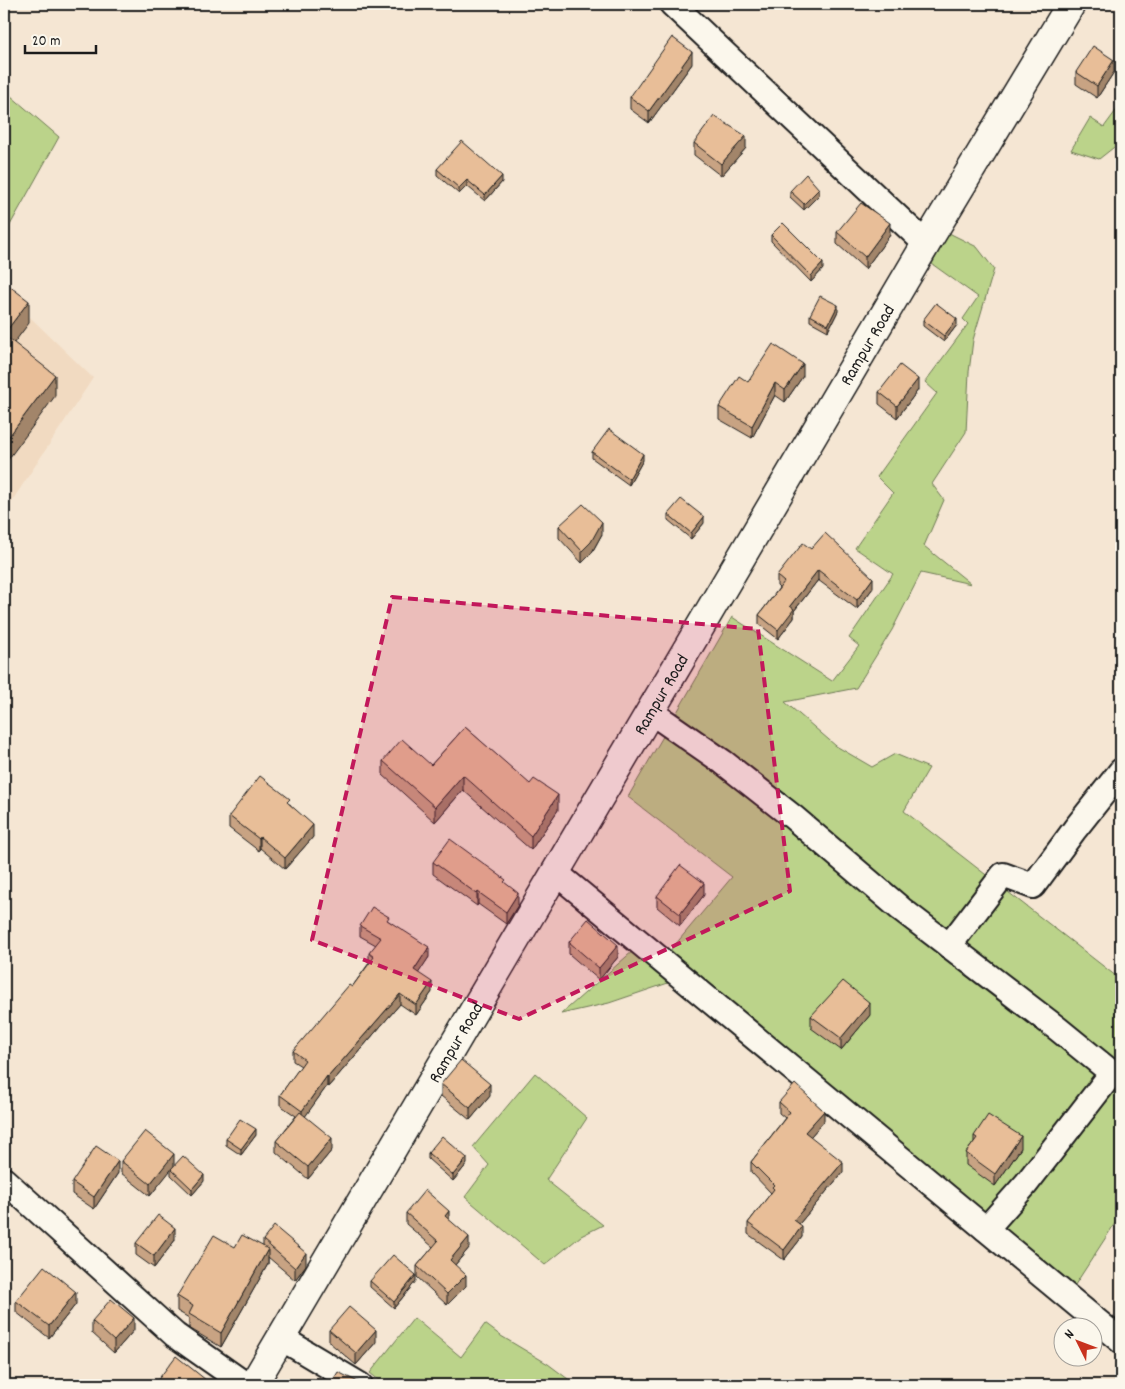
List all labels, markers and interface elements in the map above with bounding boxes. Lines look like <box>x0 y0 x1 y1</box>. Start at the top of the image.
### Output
scale bar <box>25 22 96 54</box>
text: 20 m <box>32 31 60 53</box>
street label: Rampur Road <box>835 301 903 391</box>
street label: Rampur Road <box>629 650 696 741</box>
street label: Rampur Road <box>424 998 491 1089</box>
north arrow <box>1052 1316 1102 1366</box>
text: N <box>1060 1325 1080 1344</box>

